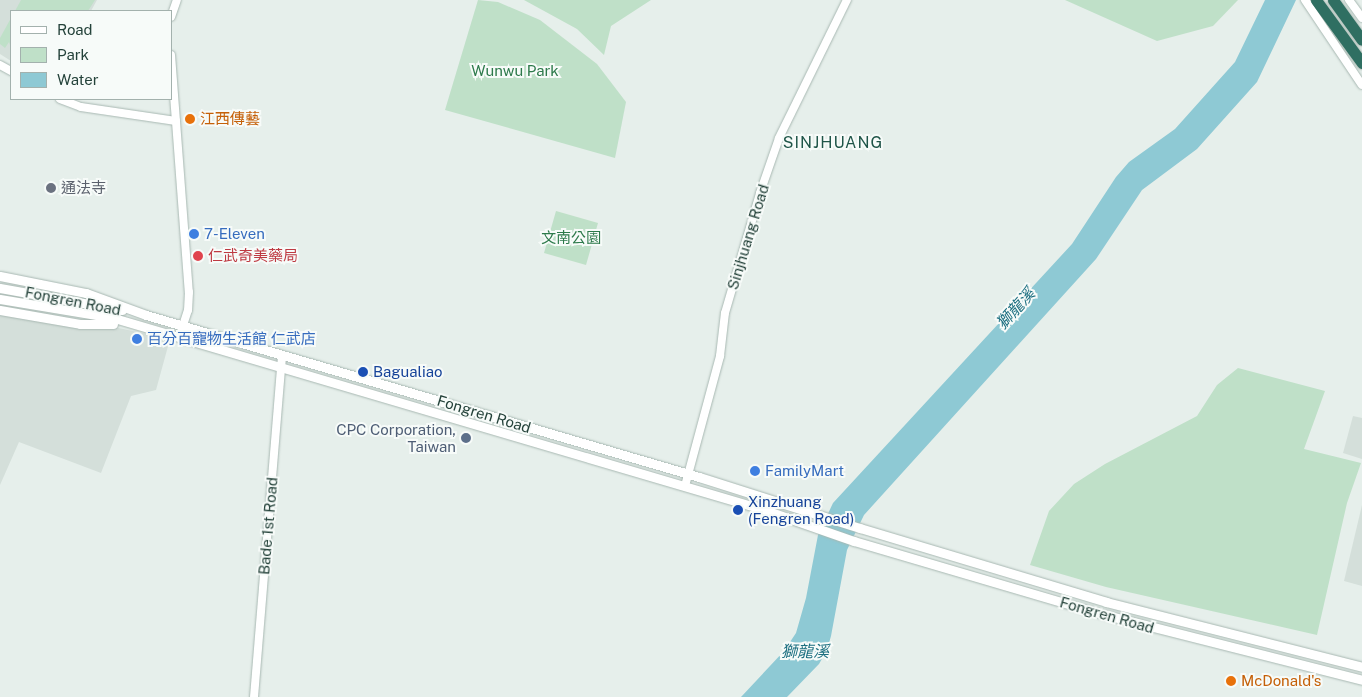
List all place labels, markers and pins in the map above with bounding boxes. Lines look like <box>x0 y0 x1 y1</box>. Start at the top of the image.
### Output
place label: 江西傳藝 <box>200 110 260 128</box>
marker: 江西傳藝 <box>184 113 196 125</box>
place label: 通法寺 <box>61 179 106 197</box>
marker: 通法寺 <box>45 182 57 194</box>
place label: 7-Eleven <box>204 225 265 243</box>
marker: 7-Eleven <box>188 228 200 240</box>
place label: 仁武奇美藥局 <box>208 247 298 265</box>
marker: 仁武奇美藥局 <box>192 250 204 262</box>
place label: 百分百寵物生活館 仁武店 <box>147 330 316 348</box>
marker: 百分百寵物生活館 仁武店 <box>131 333 143 345</box>
place label: Bagualiao <box>373 363 442 381</box>
marker: Bagualiao <box>357 366 369 378</box>
place label: CPC Corporation, Taiwan <box>336 420 456 455</box>
marker: CPC Corporation, Taiwan <box>460 432 472 444</box>
place label: FamilyMart <box>765 462 844 480</box>
marker: FamilyMart <box>749 465 761 477</box>
place label: Xinzhuang (Fengren Road) <box>748 492 854 527</box>
marker: Xinzhuang (Fengren Road) <box>732 504 744 516</box>
place label: McDonald's <box>1241 672 1321 690</box>
marker: McDonald's <box>1225 675 1237 687</box>

